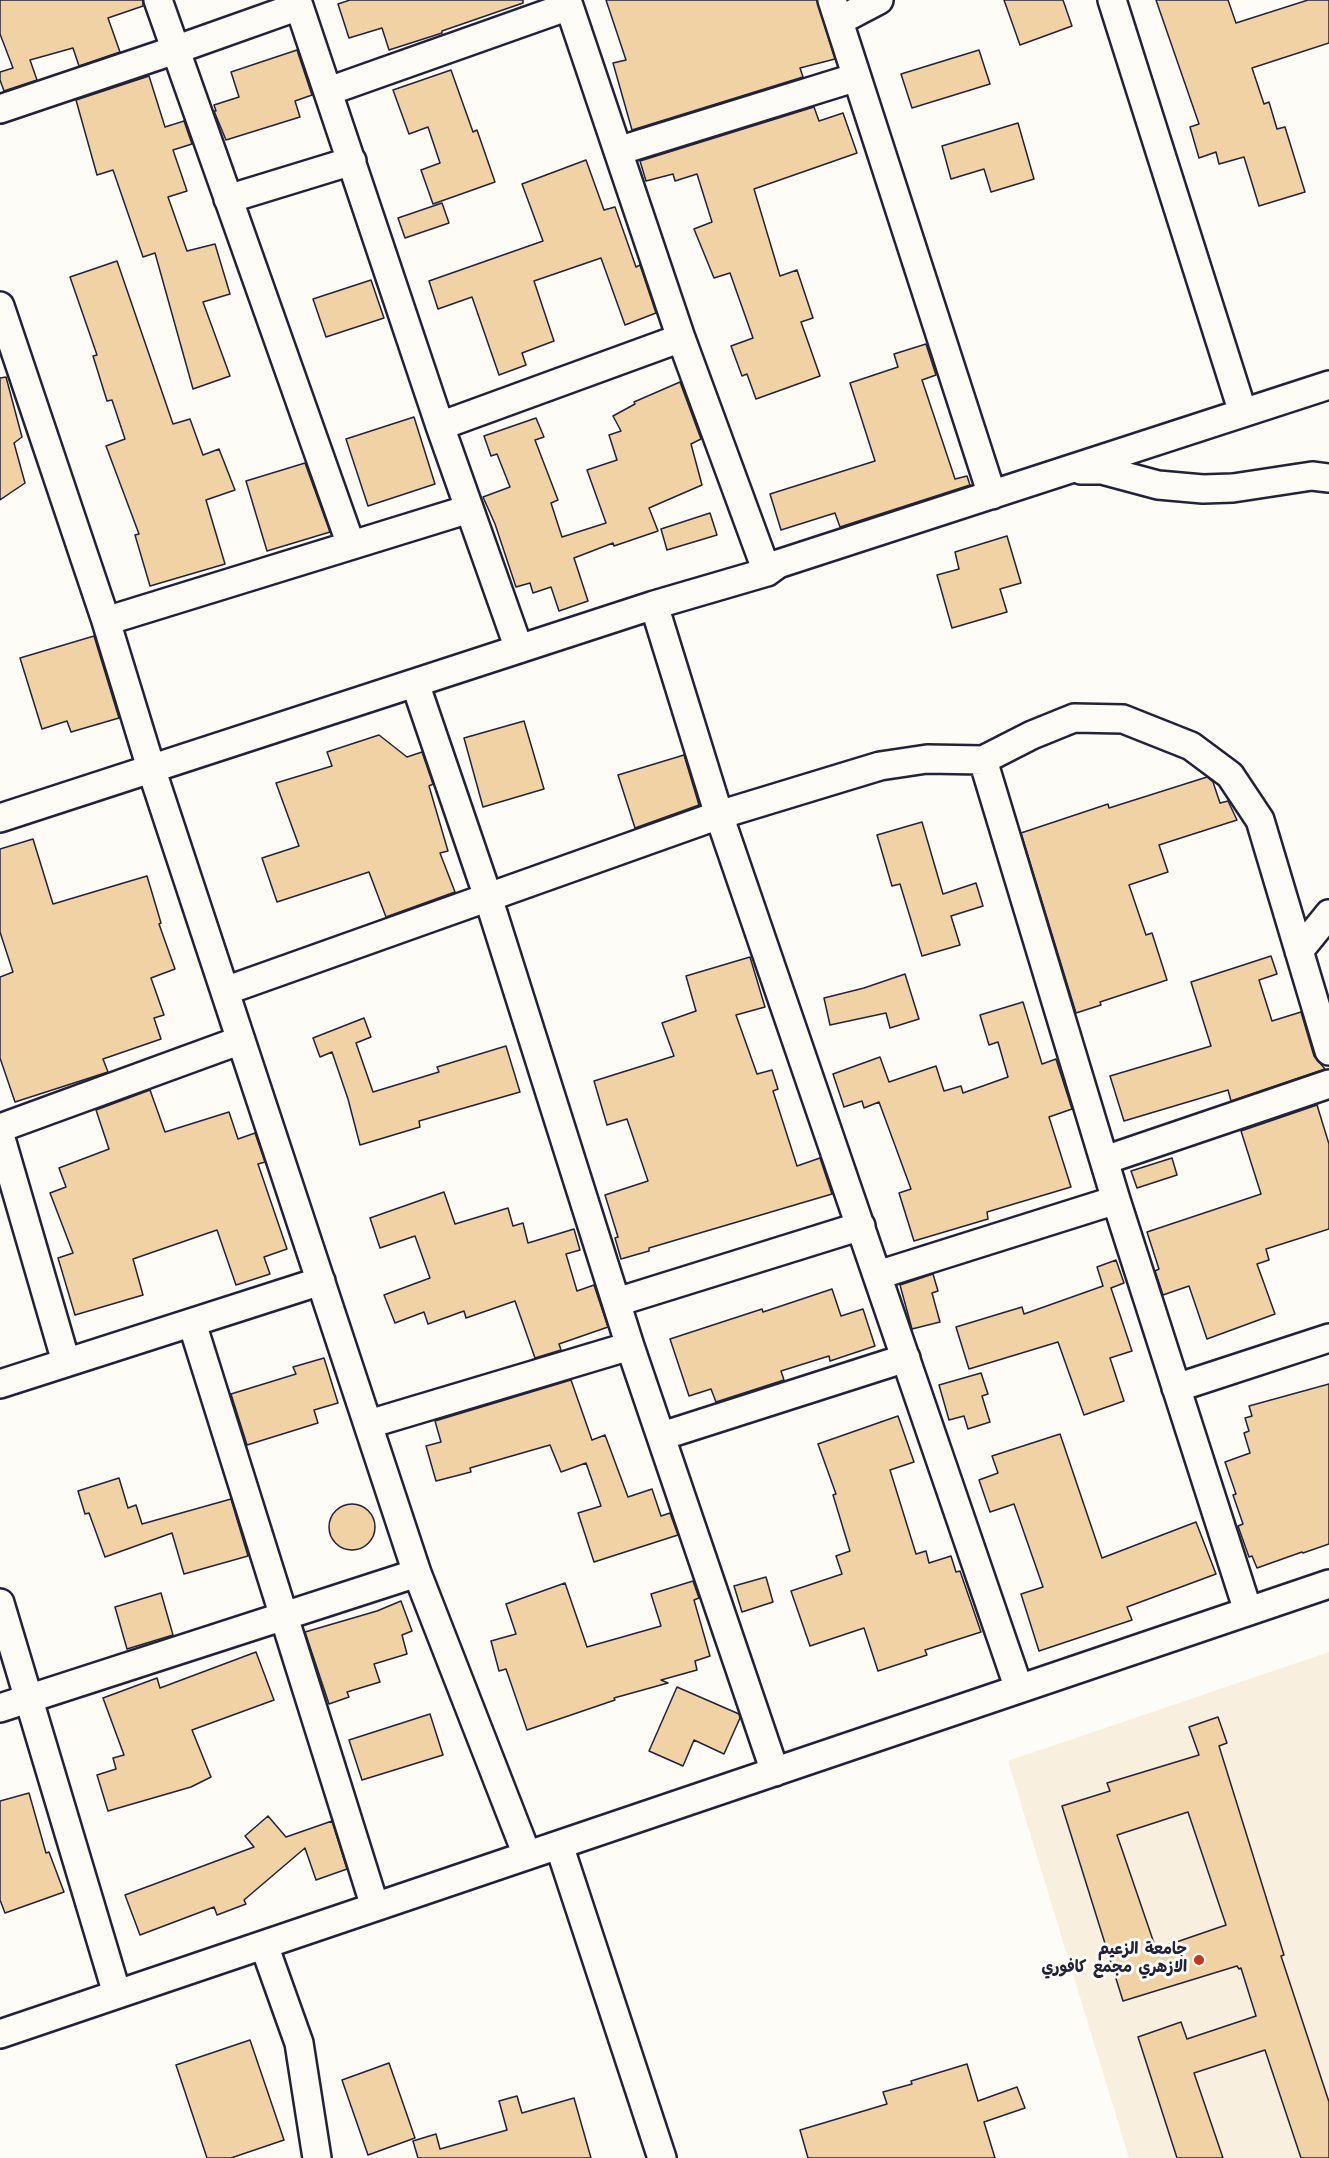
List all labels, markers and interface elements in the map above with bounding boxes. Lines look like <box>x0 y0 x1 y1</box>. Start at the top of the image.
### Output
place label: جامعة الزعيم الازهري مجمع كافوري <box>1041 1941 1187 1979</box>
marker: جامعة الزعيم الازهري مجمع كافوري <box>1192 1953 1206 1967</box>

